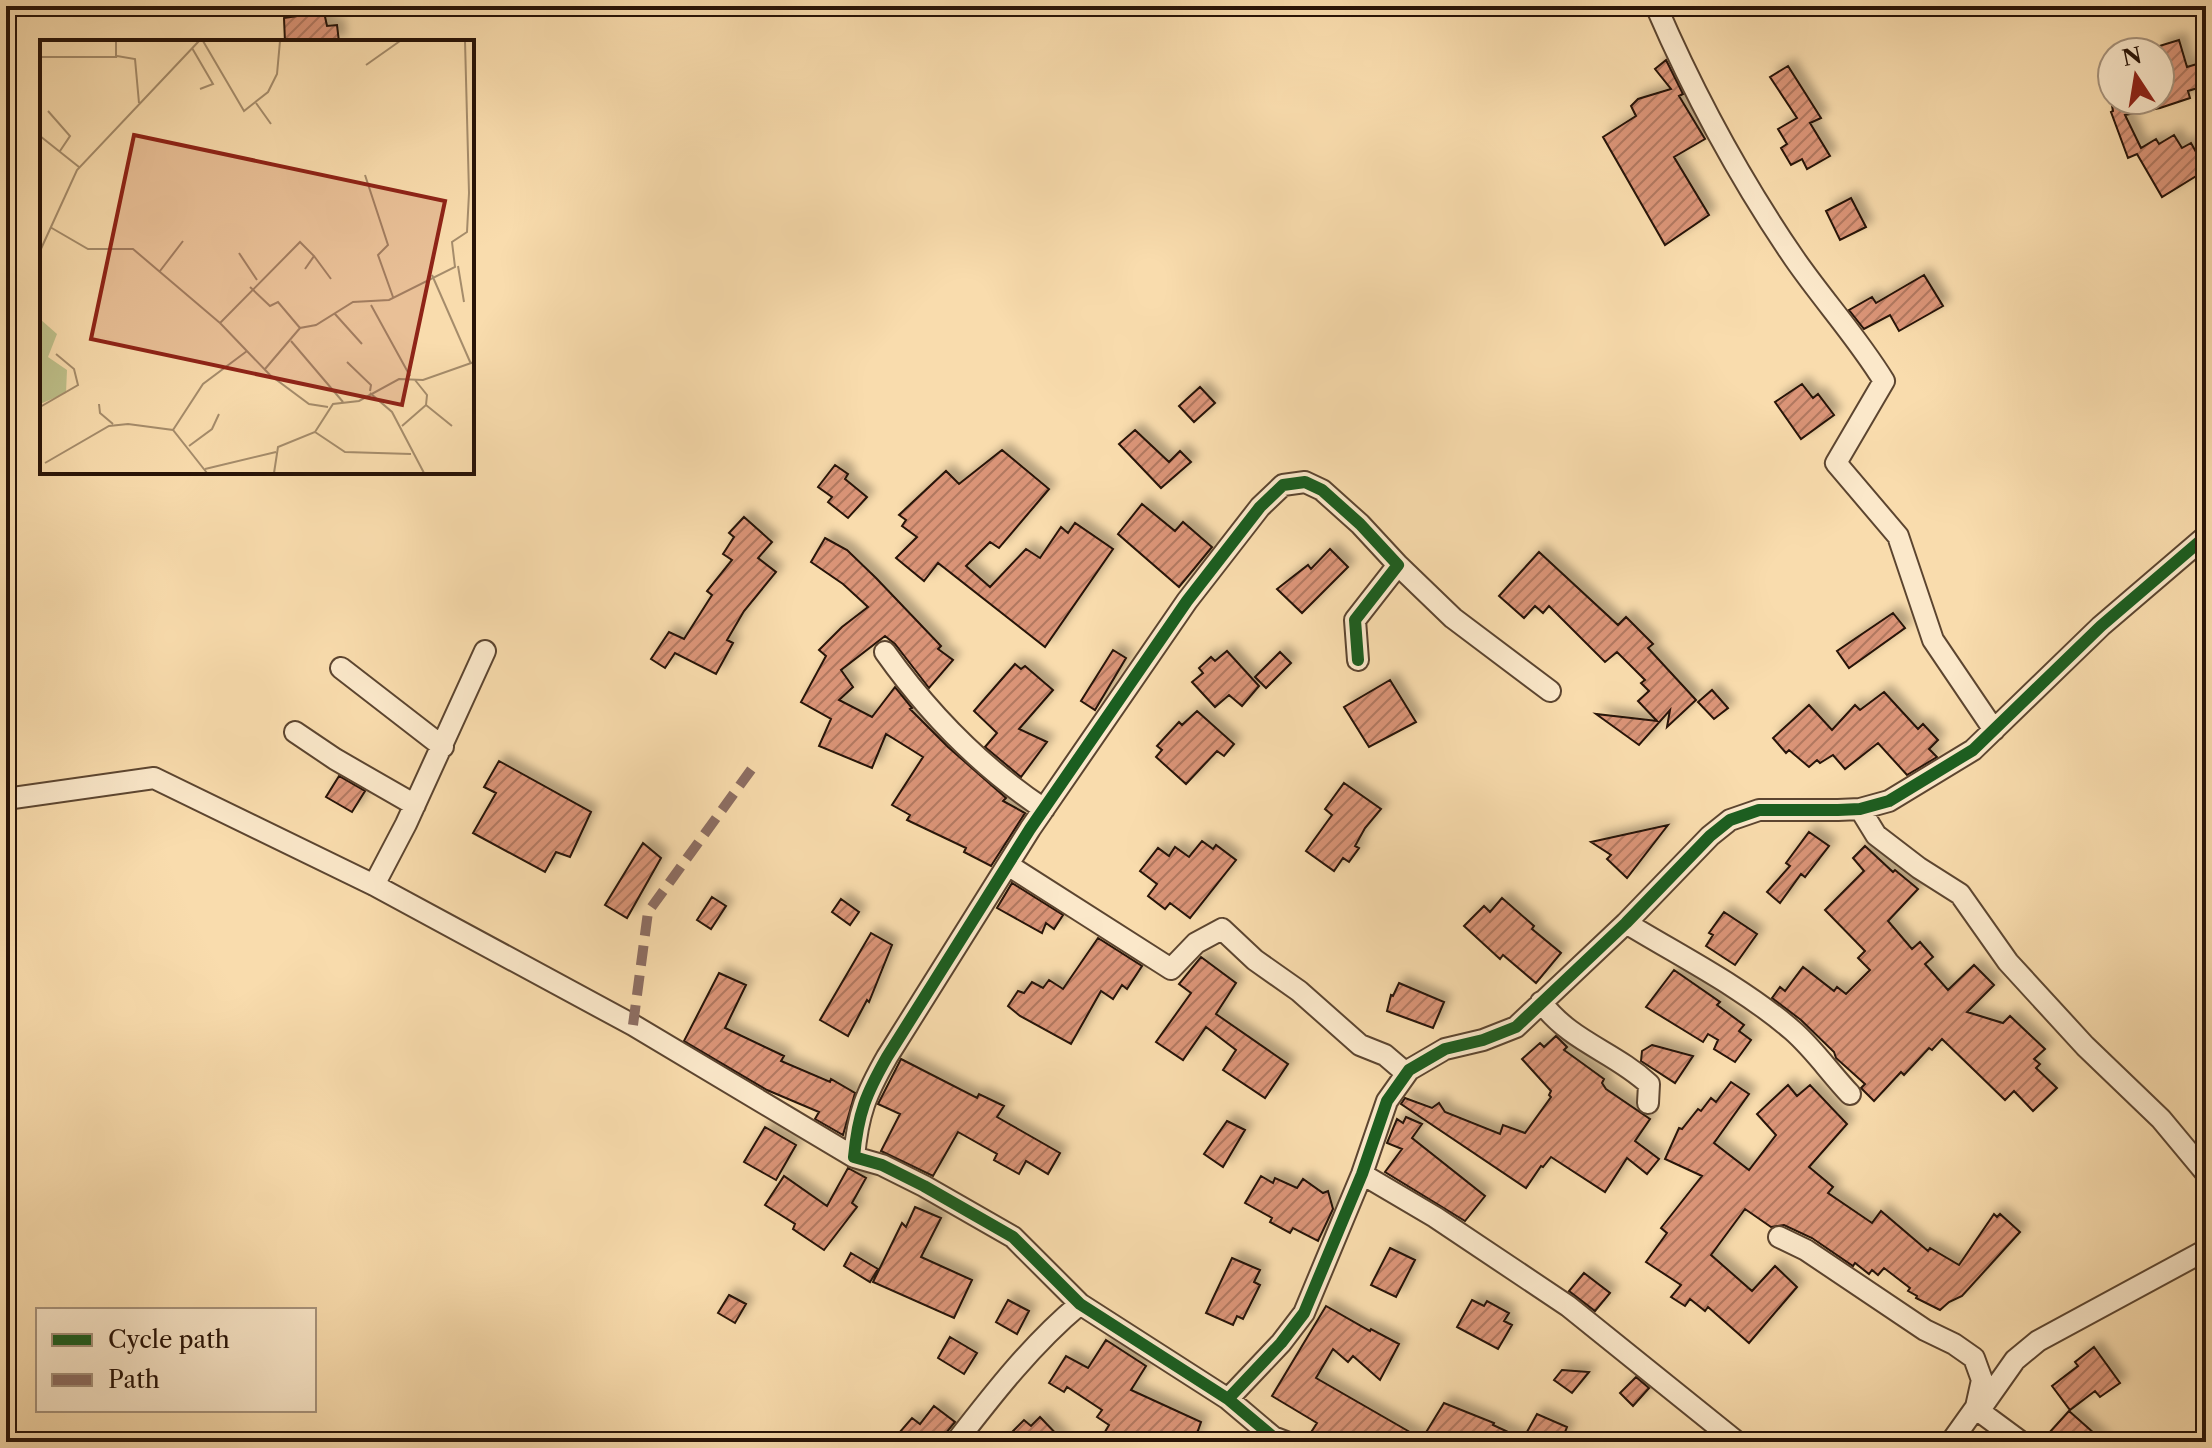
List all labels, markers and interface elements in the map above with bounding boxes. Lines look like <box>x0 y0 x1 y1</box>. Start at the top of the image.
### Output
north arrow <box>2096 36 2176 116</box>
inset map <box>40 40 474 474</box>
text: N <box>2120 42 2144 72</box>
legend <box>36 1308 316 1412</box>
text: Cycle path <box>108 1325 230 1354</box>
text: Path <box>108 1365 160 1394</box>

